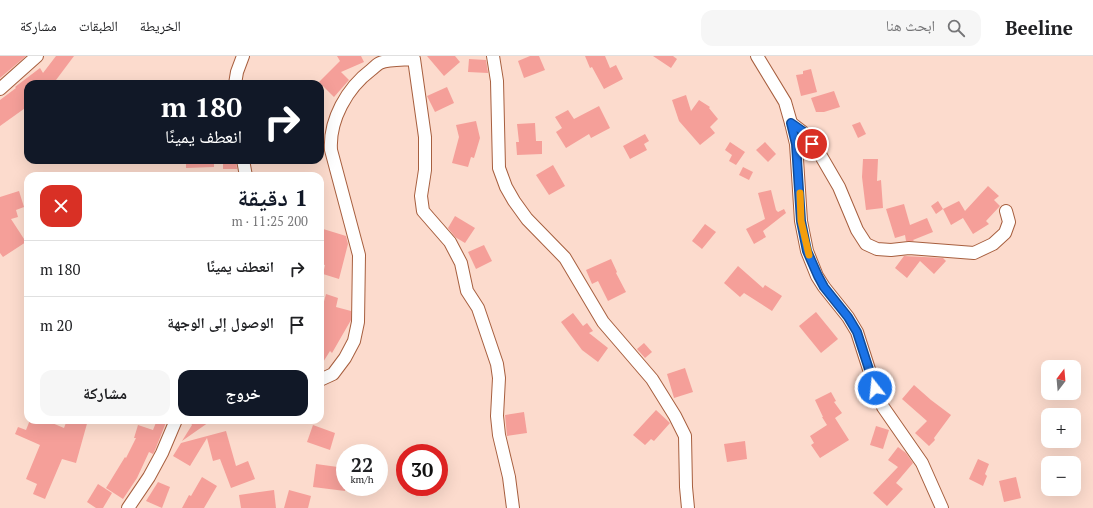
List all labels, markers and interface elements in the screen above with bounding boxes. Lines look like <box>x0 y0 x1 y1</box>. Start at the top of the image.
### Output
search box <box>701 10 981 46</box>
text: ابحث هنا <box>886 15 935 35</box>
text: Beeline <box>1005 15 1073 40</box>
text: مشاركة <box>20 16 57 35</box>
text: الطبقات <box>79 16 118 35</box>
text: الخريطة <box>140 16 181 35</box>
icon: search <box>945 17 967 39</box>
text: 180 m <box>161 88 242 125</box>
icon: right <box>256 96 308 148</box>
text: انعطف يمينًا <box>165 124 242 148</box>
pin <box>795 127 829 161</box>
icon: arrive <box>801 133 823 155</box>
text: 1 دقيقة <box>238 181 308 213</box>
button: close <box>40 185 82 227</box>
text: 200 m · 11:25 <box>231 212 308 230</box>
text: انعطف يمينًا <box>206 256 274 276</box>
icon: right <box>286 258 308 280</box>
text: 180 m <box>40 259 81 279</box>
text: الوصول إلى الوجهة <box>167 312 274 332</box>
icon: arrive <box>286 314 308 336</box>
text: 20 m <box>40 315 73 335</box>
north arrow <box>1041 360 1081 400</box>
map controls <box>1041 360 1081 496</box>
position arrow <box>854 367 896 409</box>
button: مشاركة <box>40 370 170 416</box>
button: خروج <box>178 370 308 416</box>
button: + <box>1041 408 1081 448</box>
speed limit sign: 30 <box>396 444 448 496</box>
text: 22 <box>351 451 373 478</box>
button: − <box>1041 456 1081 496</box>
text: km/h <box>350 473 374 486</box>

